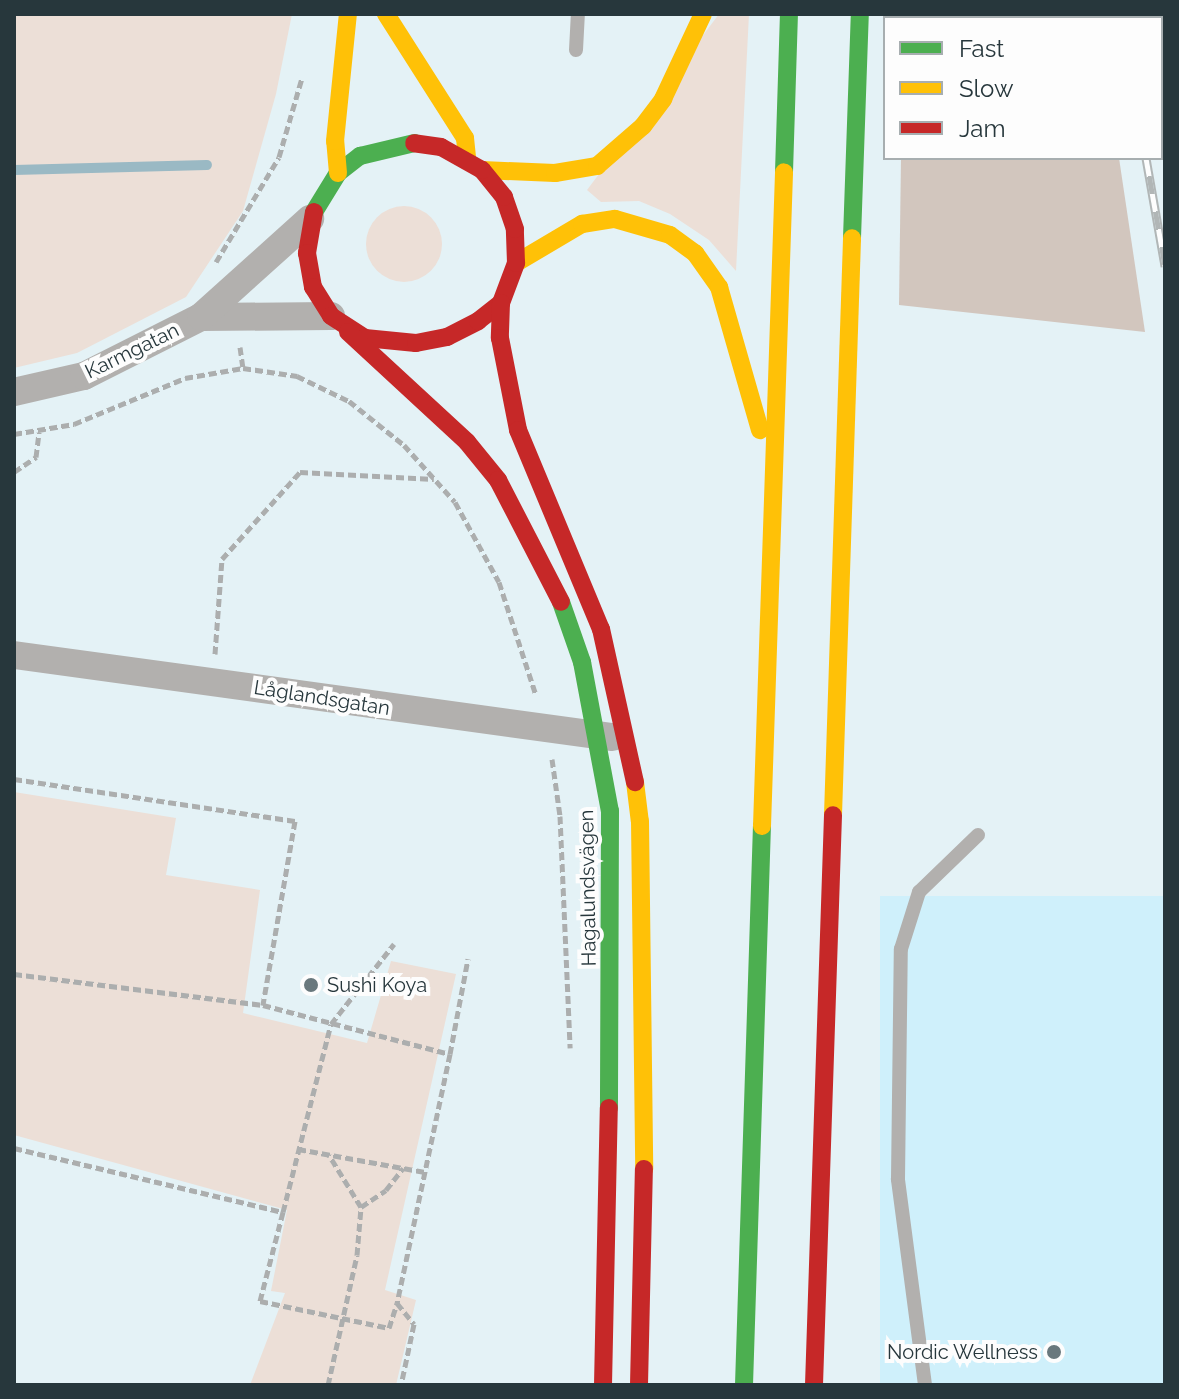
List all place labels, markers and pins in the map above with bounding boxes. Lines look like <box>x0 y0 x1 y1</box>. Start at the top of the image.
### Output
place label: Sushi Koya <box>327 973 427 997</box>
marker: Sushi Koya <box>302 976 320 994</box>
place label: Nordic Wellness <box>886 1340 1038 1364</box>
marker: Nordic Wellness <box>1045 1343 1063 1361</box>

